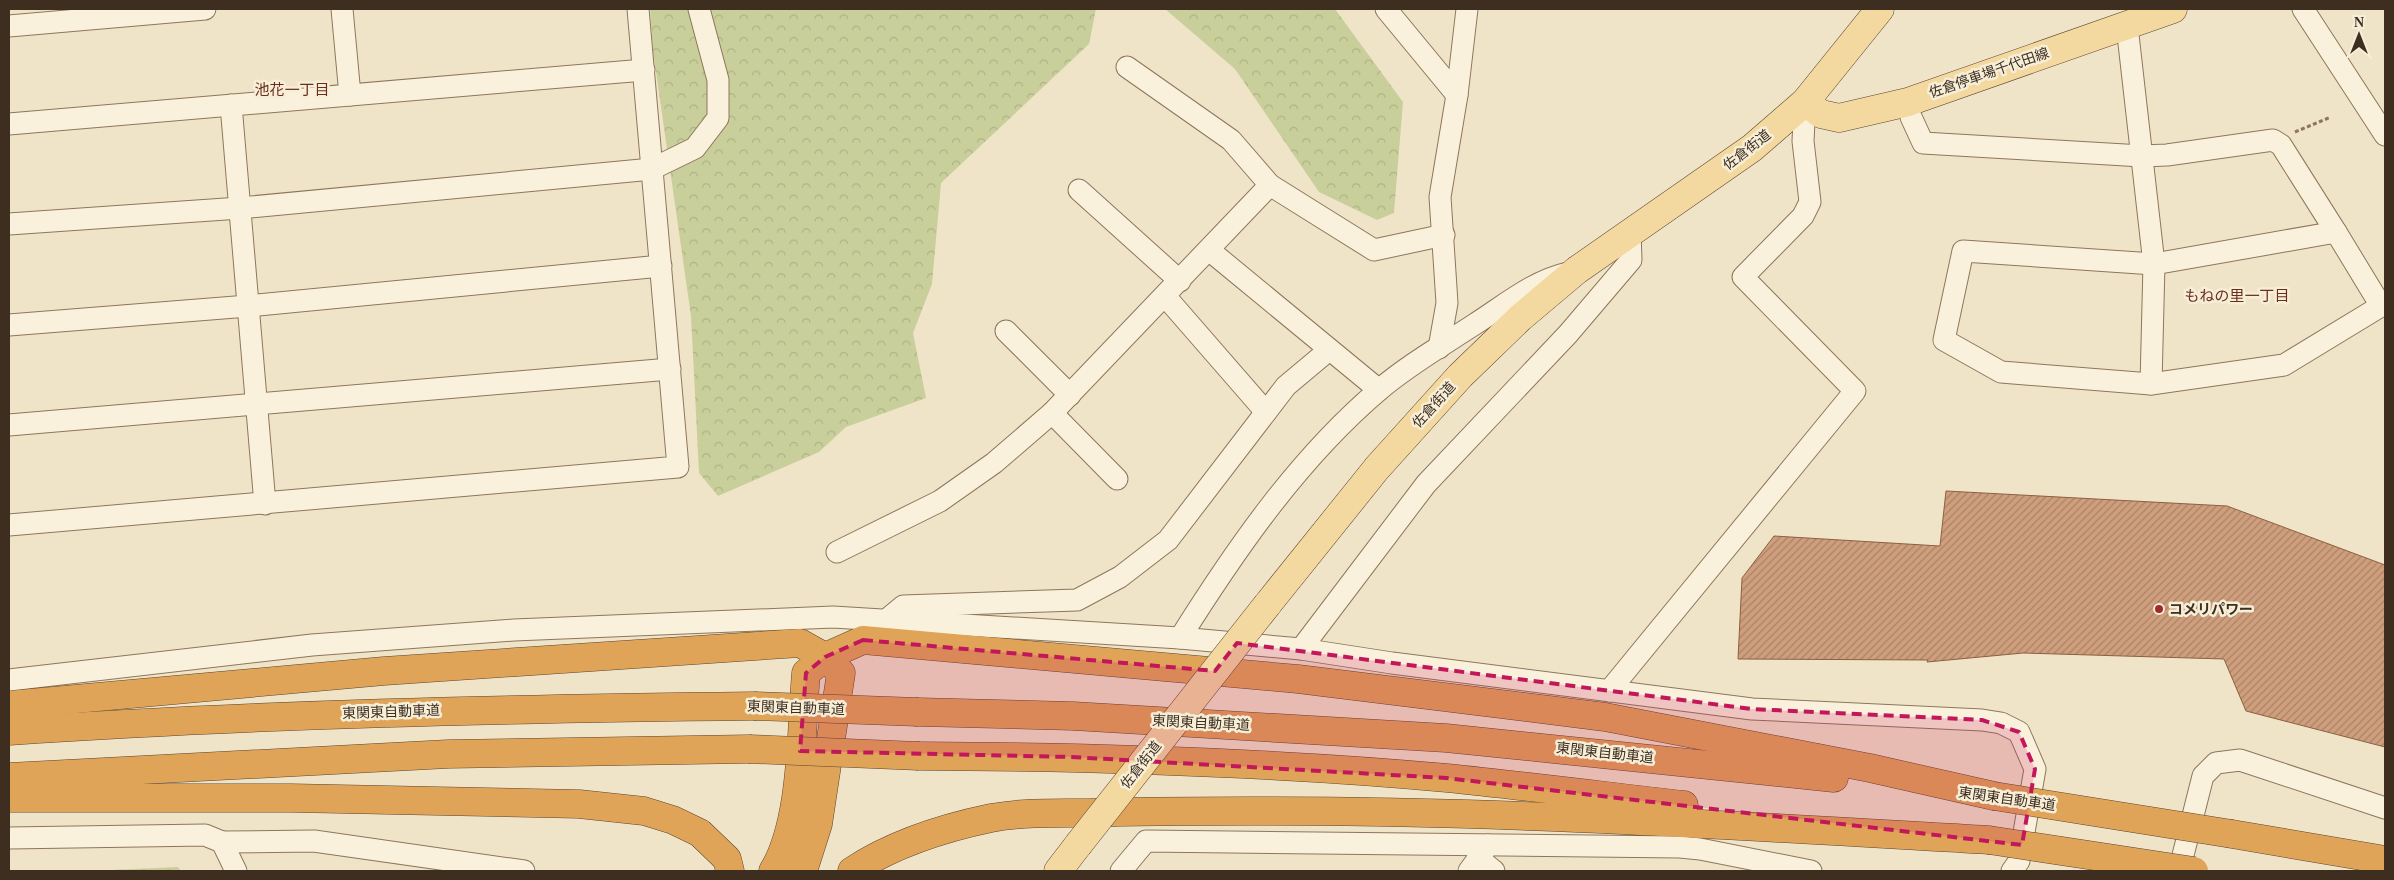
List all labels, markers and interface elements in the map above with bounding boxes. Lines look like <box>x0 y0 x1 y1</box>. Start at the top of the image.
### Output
north arrow <box>2334 10 2384 60</box>
text: N <box>2354 15 2364 30</box>
street label: 佐倉停車場千代田線 <box>1927 44 2051 101</box>
district label: 池花一丁目 <box>254 82 330 98</box>
street label: 佐倉街道 <box>1720 127 1774 173</box>
district label: もねの里一丁目 <box>2184 288 2290 304</box>
street label: 佐倉街道 <box>1410 379 1458 431</box>
place label: コメリパワー <box>2169 602 2253 617</box>
marker: コメリパワー <box>2153 603 2165 615</box>
street label: 東関東自動車道 <box>747 699 845 717</box>
street label: 東関東自動車道 <box>342 703 440 721</box>
street label: 東関東自動車道 <box>1152 713 1250 733</box>
street label: 佐倉街道 <box>1118 738 1164 792</box>
street label: 東関東自動車道 <box>1555 740 1655 766</box>
street label: 東関東自動車道 <box>1957 785 2057 813</box>

